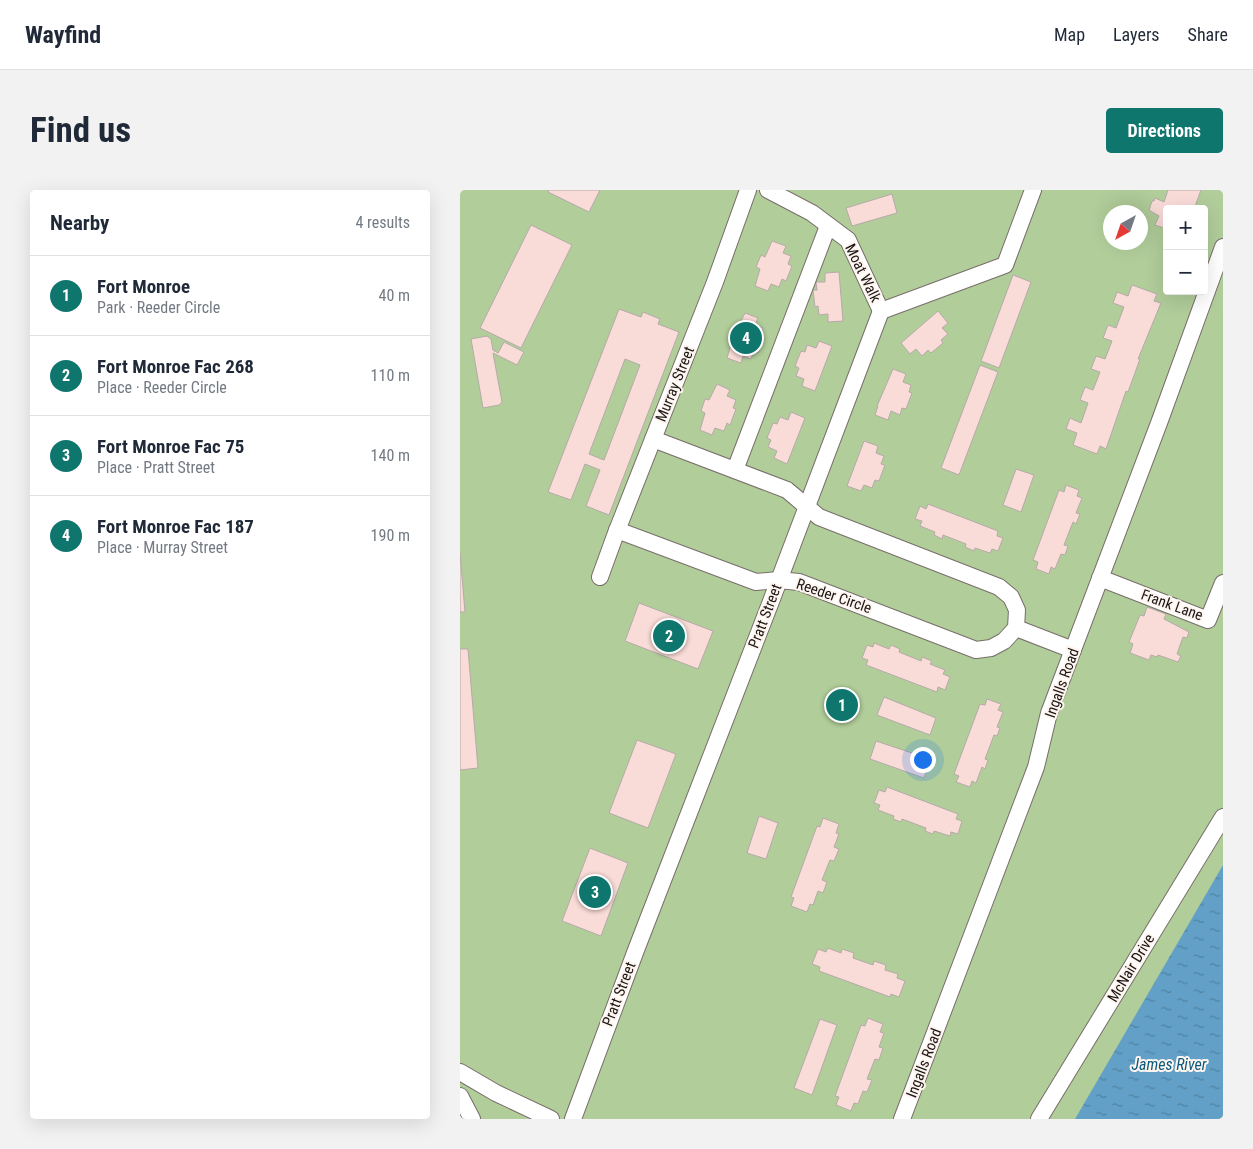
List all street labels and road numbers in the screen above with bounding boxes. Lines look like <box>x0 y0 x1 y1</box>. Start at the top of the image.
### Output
street label: Moat Walk <box>841 241 885 305</box>
street label: Murray Street <box>652 344 698 424</box>
street label: Reeder Circle <box>794 575 874 617</box>
street label: Pratt Street <box>745 581 785 651</box>
street label: Frank Lane <box>1139 585 1205 625</box>
street label: Ingalls Road <box>1041 646 1083 720</box>
street label: McNair Drive <box>1104 931 1158 1005</box>
street label: Pratt Street <box>599 959 639 1029</box>
street label: Ingalls Road <box>903 1026 945 1100</box>

